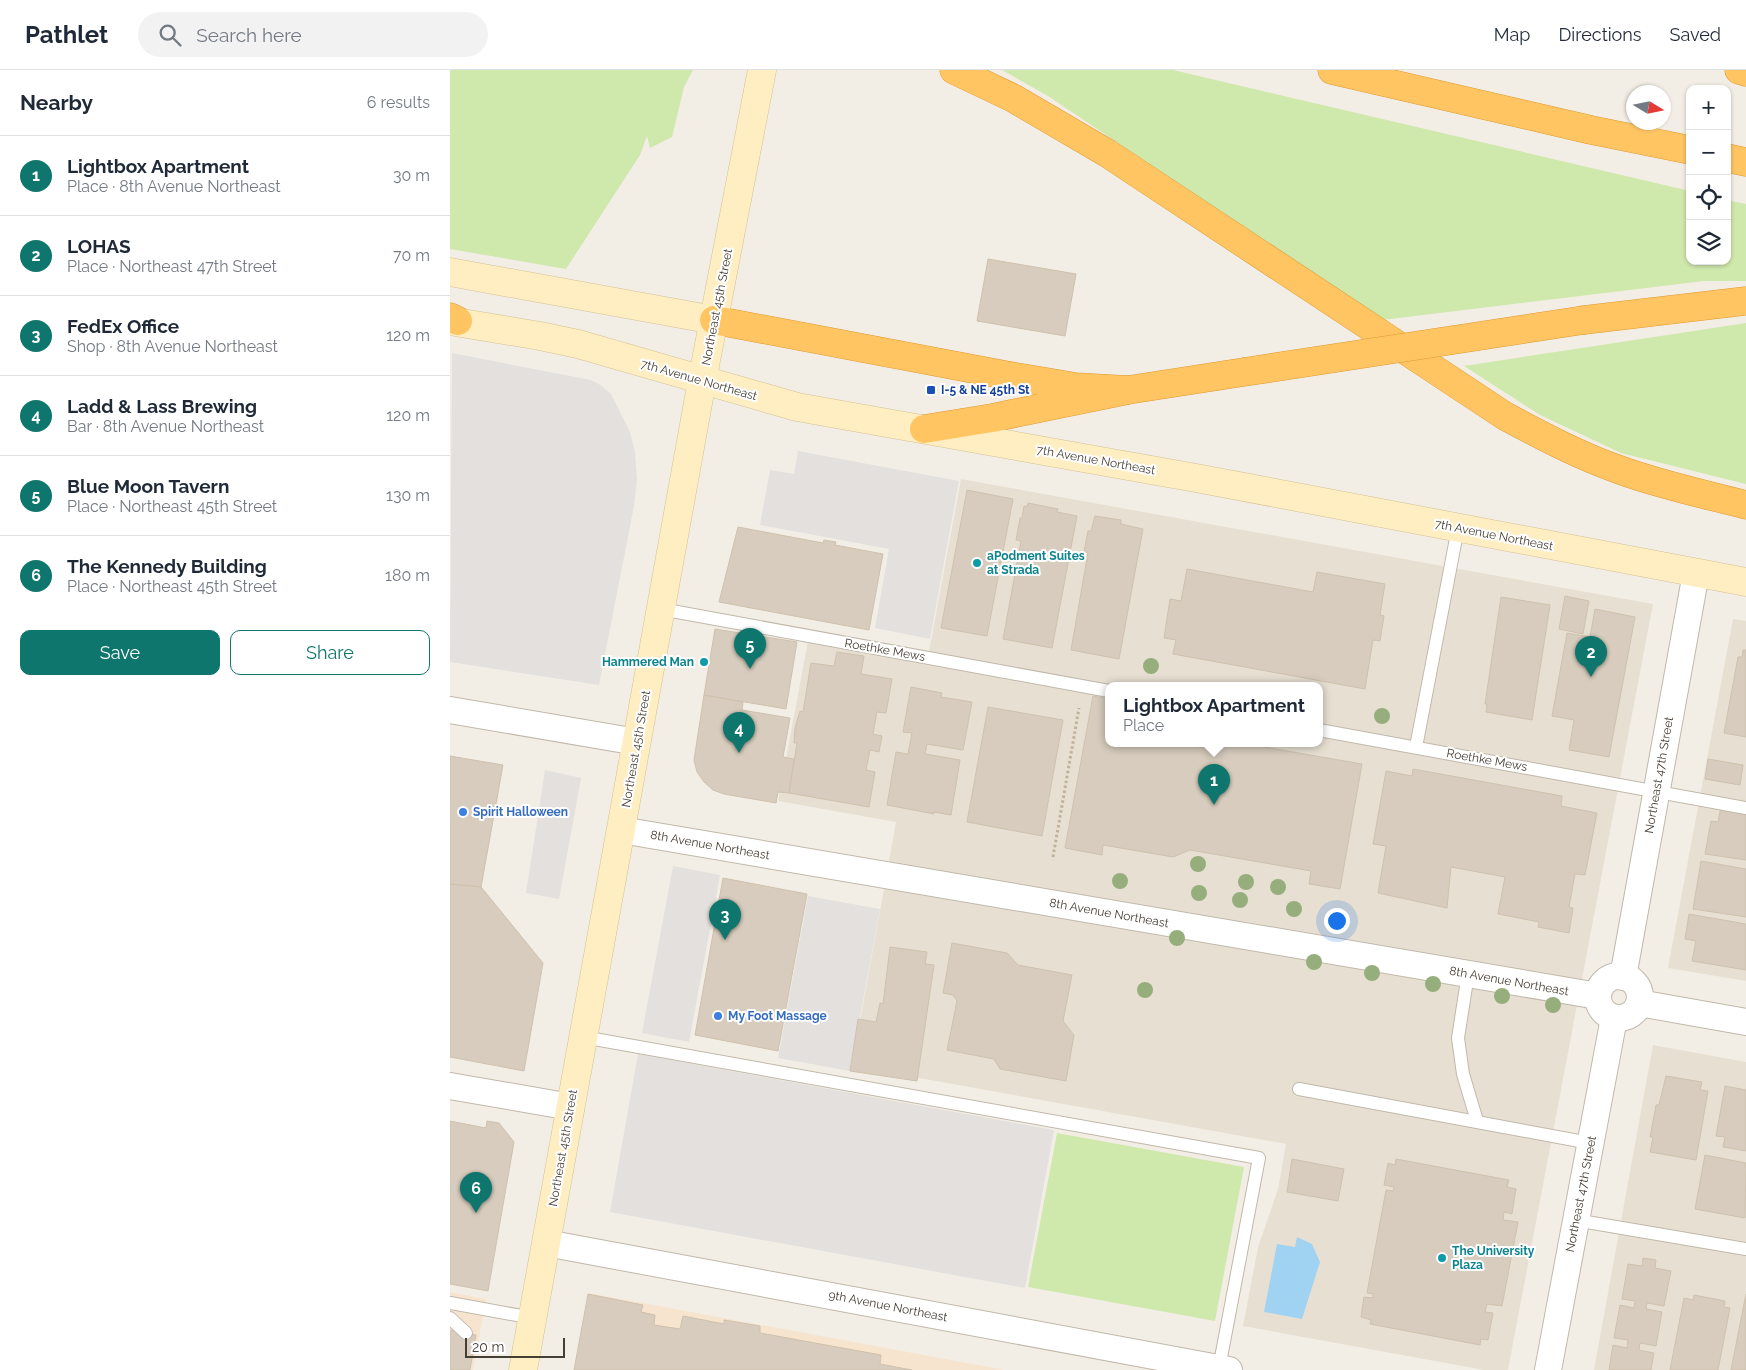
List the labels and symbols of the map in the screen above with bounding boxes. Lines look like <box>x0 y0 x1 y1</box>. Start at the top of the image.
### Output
north arrow <box>1626 85 1671 130</box>
street label: Northeast 45th Street <box>699 248 735 366</box>
street label: 7th Avenue Northeast <box>639 357 759 403</box>
place label: I-5 & NE 45th St <box>941 383 1030 397</box>
marker: I-5 & NE 45th St <box>925 384 937 396</box>
street label: 7th Avenue Northeast <box>1036 443 1156 477</box>
street label: 7th Avenue Northeast <box>1434 517 1554 553</box>
place label: aPodment Suites at Strada <box>987 549 1085 577</box>
marker: aPodment Suites at Strada <box>971 557 983 569</box>
pin: 5 <box>734 628 766 669</box>
street label: Roethke Mews <box>844 636 927 664</box>
pin: 2 <box>1575 636 1607 677</box>
place label: Hammered Man <box>602 655 694 669</box>
marker: Hammered Man <box>698 656 710 668</box>
street label: Northeast 45th Street <box>619 689 653 809</box>
pin: 4 <box>723 712 755 753</box>
street label: Northeast 47th Street <box>1642 716 1676 834</box>
street label: Roethke Mews <box>1446 746 1529 774</box>
pin: 1 <box>1198 764 1230 805</box>
place label: Spirit Halloween <box>473 805 568 819</box>
marker: Spirit Halloween <box>457 806 469 818</box>
street label: 8th Avenue Northeast <box>649 828 771 862</box>
street label: 8th Avenue Northeast <box>1048 896 1170 930</box>
pin: 3 <box>709 899 741 940</box>
your location <box>1324 908 1350 934</box>
street label: 8th Avenue Northeast <box>1448 964 1570 998</box>
place label: My Foot Massage <box>728 1009 827 1023</box>
marker: My Foot Massage <box>712 1010 724 1022</box>
street label: Northeast 45th Street <box>546 1088 580 1208</box>
street label: Northeast 47th Street <box>1563 1135 1599 1253</box>
pin: 6 <box>460 1172 492 1213</box>
place label: The University Plaza <box>1452 1244 1535 1272</box>
marker: The University Plaza <box>1436 1252 1448 1264</box>
street label: 9th Avenue Northeast <box>827 1288 949 1324</box>
scale bar <box>465 1335 565 1358</box>

